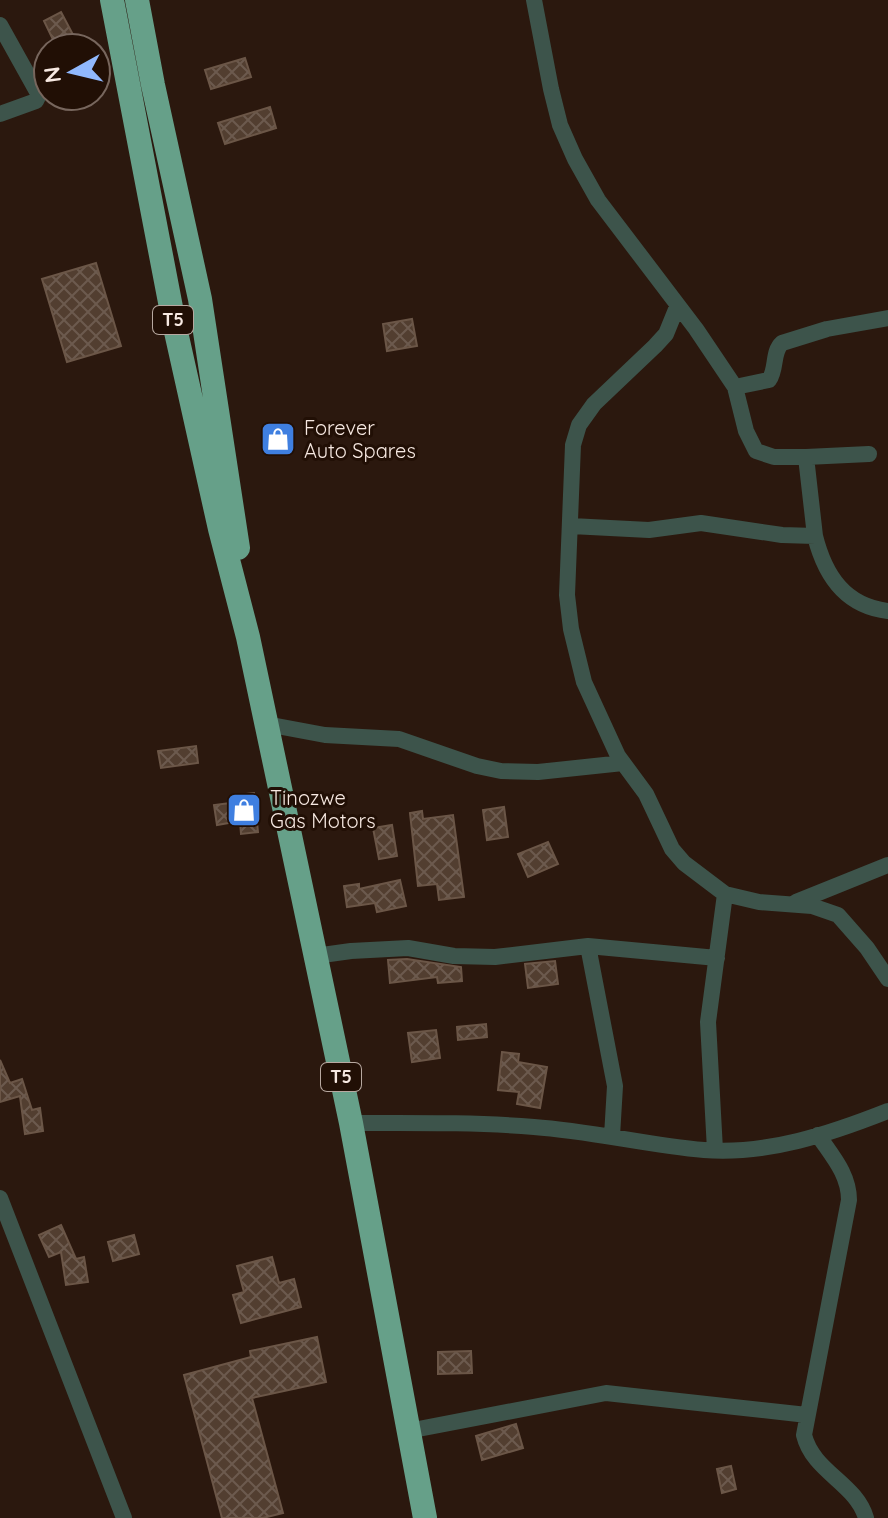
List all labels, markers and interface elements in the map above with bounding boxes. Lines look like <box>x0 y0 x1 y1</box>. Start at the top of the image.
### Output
north arrow <box>32 32 112 112</box>
text: N <box>37 65 67 85</box>
road number: T5 <box>153 306 193 334</box>
place label: Forever Auto Spares <box>304 415 416 463</box>
shop icon: Forever Auto Spares <box>259 420 297 458</box>
place label: Tinozwe Gas Motors <box>270 785 376 833</box>
shop icon: Tinozwe Gas Motors <box>225 791 263 829</box>
road number: T5 <box>321 1063 361 1091</box>

